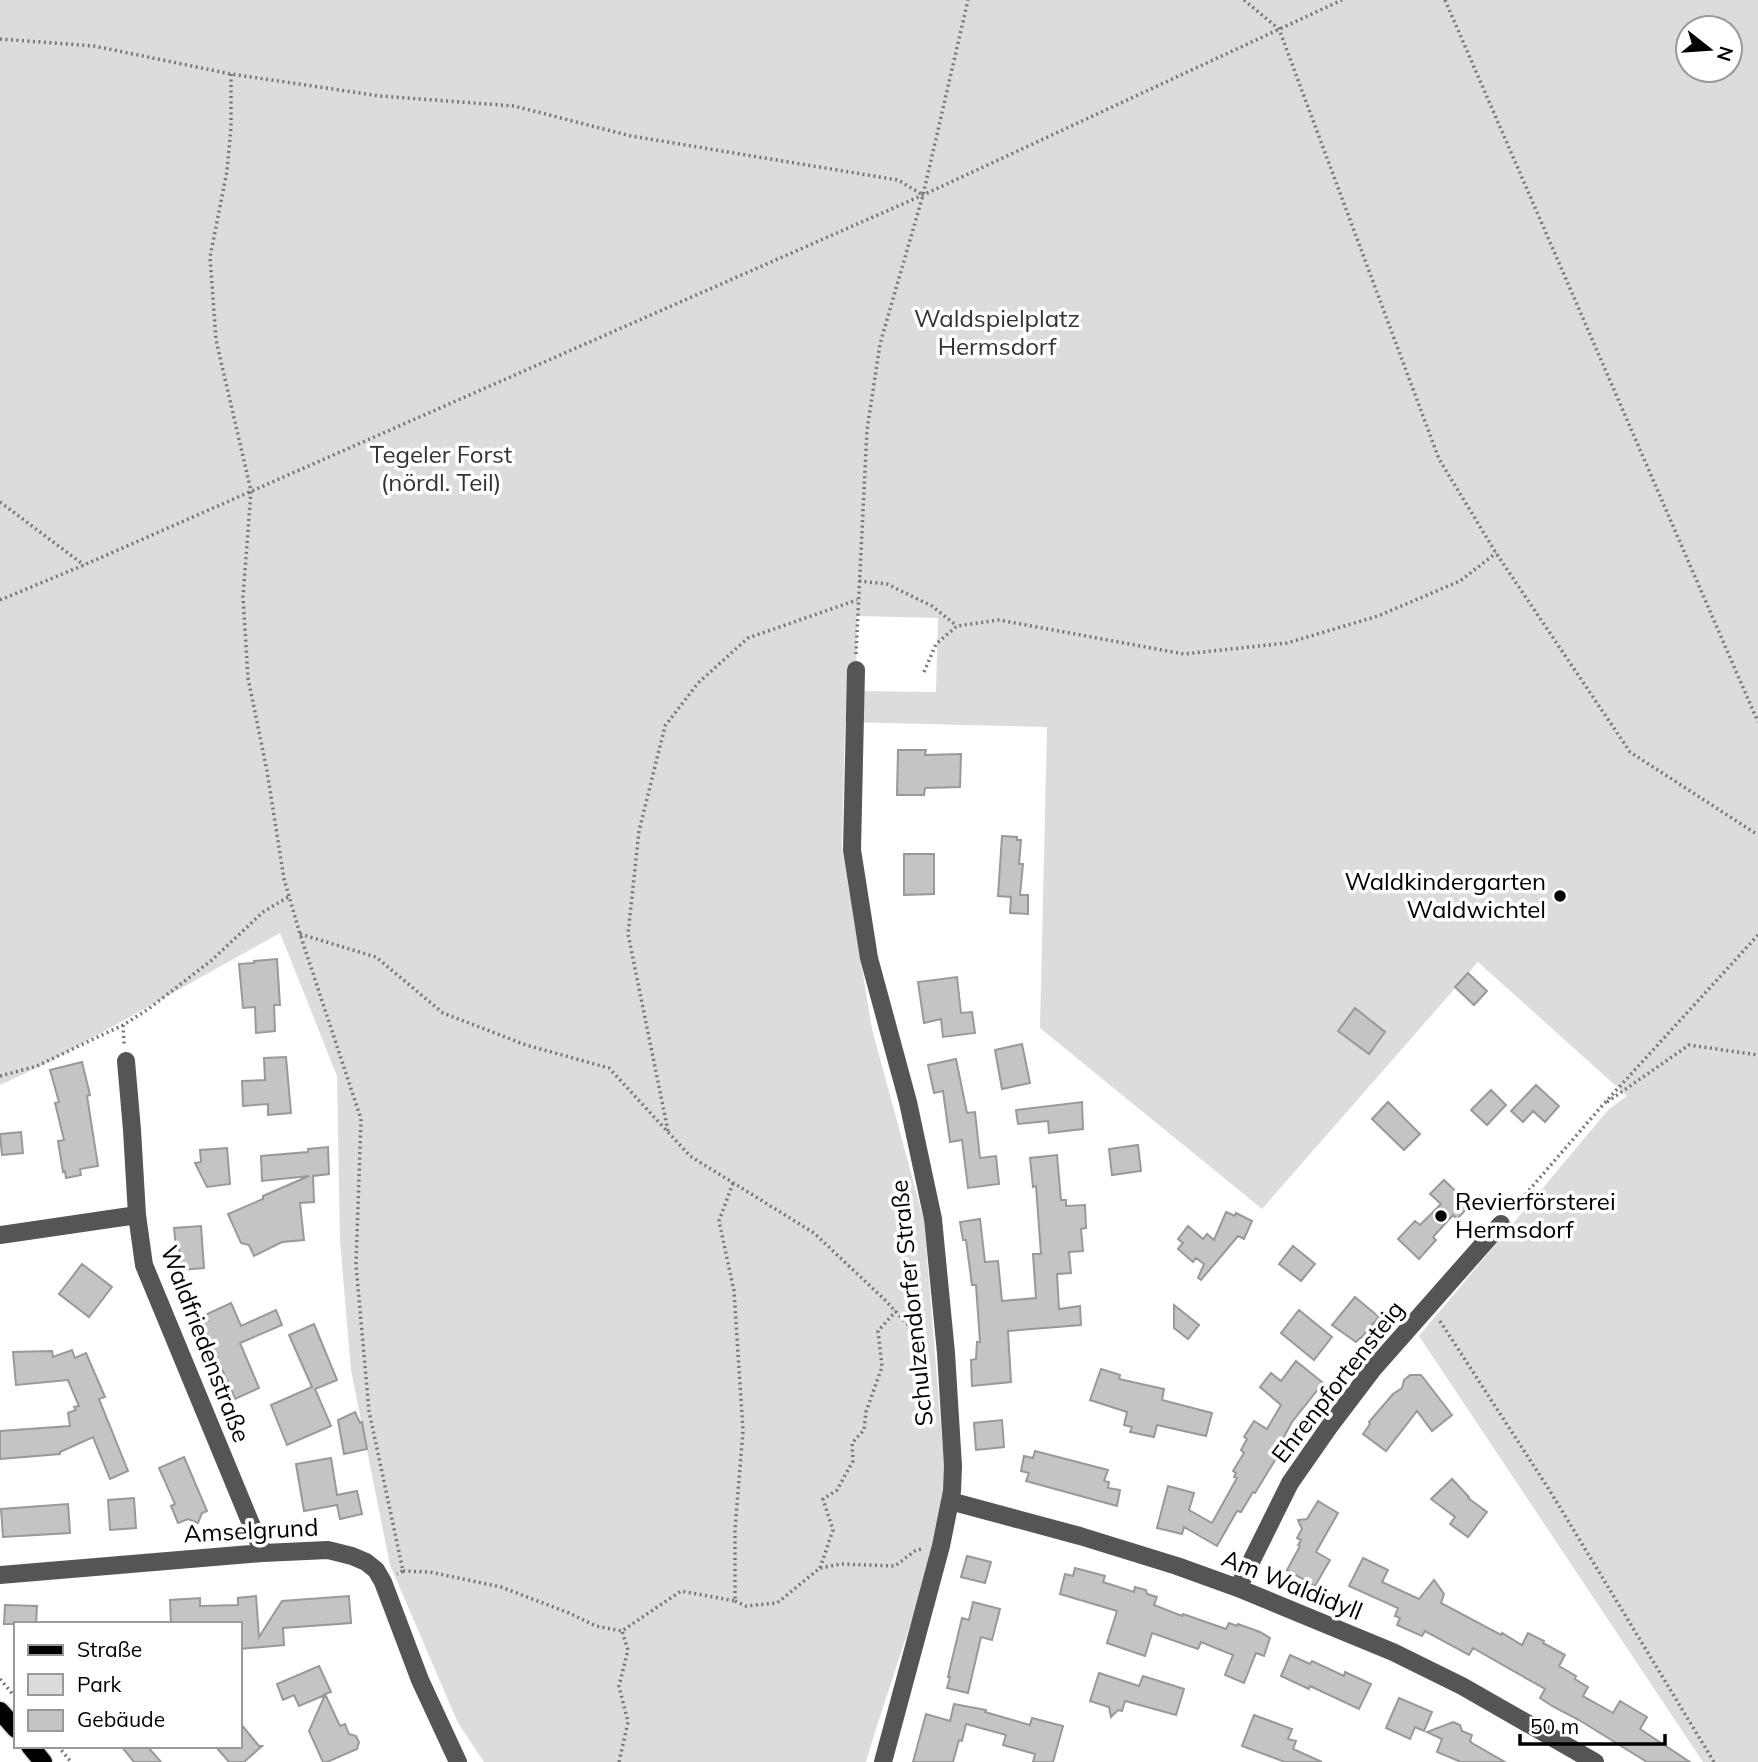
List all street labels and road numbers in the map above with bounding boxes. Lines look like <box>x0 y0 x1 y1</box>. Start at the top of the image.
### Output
street label: Schulzendorfer Straße <box>883 1178 939 1428</box>
street label: Waldfriedenstraße <box>155 1241 257 1446</box>
street label: Ehrenpfortensteig <box>1265 1294 1410 1469</box>
street label: Amselgrund <box>183 1511 319 1549</box>
street label: Am Waldidyll <box>1218 1542 1367 1626</box>

